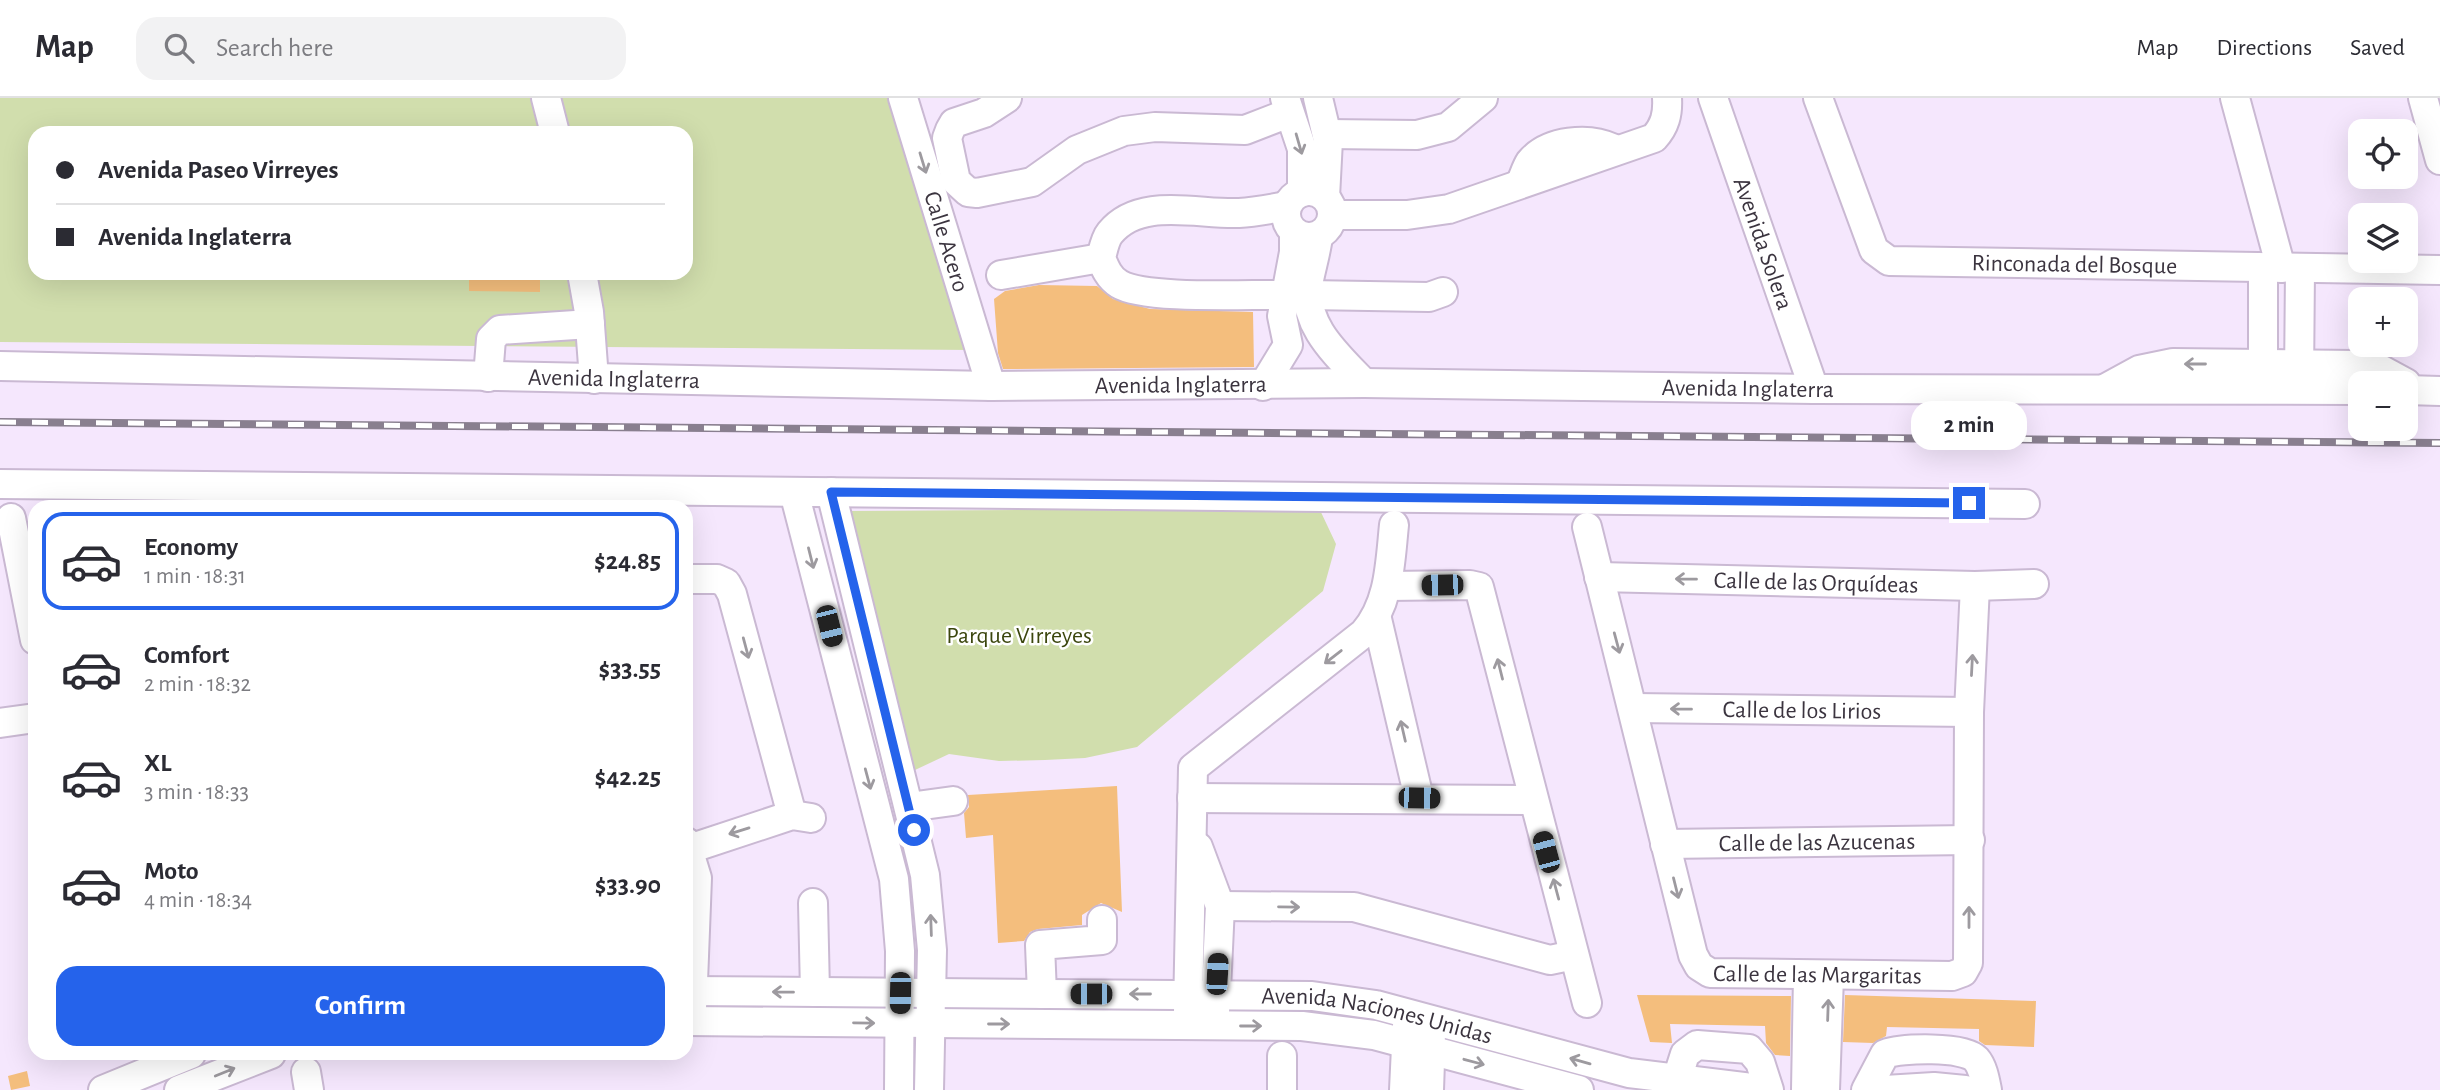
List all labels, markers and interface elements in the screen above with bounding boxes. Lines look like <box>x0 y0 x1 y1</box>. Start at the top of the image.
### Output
search box <box>136 17 626 80</box>
icon: search <box>160 29 198 67</box>
text: Map <box>35 31 94 64</box>
text: Search here <box>216 35 334 61</box>
text: Map <box>2136 36 2178 60</box>
text: Directions <box>2216 36 2312 60</box>
text: Saved <box>2350 36 2405 60</box>
map controls <box>2348 119 2418 441</box>
button: locate <box>2348 119 2418 189</box>
one-way arrow <box>1294 133 1307 155</box>
one-way arrow <box>917 152 930 174</box>
text: Avenida Paseo Virreyes <box>98 157 338 183</box>
street label: Avenida Solera <box>1729 175 1797 313</box>
street label: Calle Acero <box>919 189 973 295</box>
button: layers <box>2348 203 2418 273</box>
text: Avenida Inglaterra <box>98 224 292 250</box>
street label: Rinconada del Bosque <box>1971 251 2177 279</box>
button: + <box>2348 287 2418 357</box>
one-way arrow <box>2184 357 2207 370</box>
street label: Avenida Inglaterra <box>528 366 700 393</box>
button: − <box>2348 371 2418 441</box>
street label: Avenida Inglaterra <box>1095 373 1267 398</box>
street label: Avenida Inglaterra <box>1662 376 1834 402</box>
callout: 2 min <box>1911 402 2027 450</box>
text: 2 min <box>1943 414 1995 437</box>
route end <box>1953 487 1985 519</box>
icon: car <box>60 530 123 593</box>
text: Economy <box>144 534 238 560</box>
one-way arrow <box>805 546 818 569</box>
text: $24.85 <box>594 548 661 574</box>
text: 1 min · 18:31 <box>144 565 246 588</box>
street label: Calle de las Orquídeas <box>1713 569 1919 598</box>
one-way arrow <box>1675 572 1698 586</box>
car <box>1421 574 1464 596</box>
car <box>814 603 845 649</box>
park label: Parque Virreyes <box>946 624 1092 648</box>
one-way arrow <box>1611 632 1624 654</box>
one-way arrow <box>740 636 753 659</box>
icon: car <box>60 638 123 701</box>
text: Comfort <box>144 642 229 668</box>
one-way arrow <box>1324 650 1343 665</box>
one-way arrow <box>1965 654 1978 677</box>
text: $33.55 <box>598 656 661 682</box>
one-way arrow <box>1493 658 1507 681</box>
text: 2 min · 18:32 <box>144 673 251 696</box>
street label: Calle de los Lirios <box>1723 698 1881 724</box>
one-way arrow <box>1669 702 1692 716</box>
one-way arrow <box>1396 720 1409 743</box>
icon: car <box>60 746 123 809</box>
text: XL <box>144 750 171 776</box>
text: $42.25 <box>595 764 661 790</box>
one-way arrow <box>862 767 875 789</box>
text: 3 min · 18:33 <box>144 781 249 804</box>
car <box>1398 787 1441 809</box>
route start <box>898 814 930 846</box>
one-way arrow <box>729 826 751 839</box>
car <box>1531 829 1562 875</box>
street label: Calle de las Azucenas <box>1719 830 1915 856</box>
icon: car <box>60 854 123 917</box>
text: Moto <box>144 858 199 884</box>
text: $33.90 <box>595 872 661 898</box>
one-way arrow <box>1670 876 1683 899</box>
one-way arrow <box>1549 879 1562 901</box>
text: 4 min · 18:34 <box>144 889 252 912</box>
one-way arrow <box>1277 900 1300 913</box>
one-way arrow <box>1962 906 1976 929</box>
one-way arrow <box>924 913 938 936</box>
car <box>1206 952 1229 996</box>
street label: Calle de las Margaritas <box>1713 962 1922 989</box>
button: Confirm <box>56 966 665 1046</box>
car <box>890 972 911 1014</box>
car <box>1071 984 1113 1005</box>
one-way arrow <box>771 985 794 999</box>
street label: Avenida Naciones Unidas <box>1261 985 1495 1049</box>
one-way arrow <box>1129 988 1152 1001</box>
one-way arrow <box>1822 998 1835 1021</box>
one-way arrow <box>852 1016 875 1030</box>
one-way arrow <box>987 1017 1010 1031</box>
one-way arrow <box>1239 1019 1262 1033</box>
one-way arrow <box>1569 1054 1592 1067</box>
one-way arrow <box>1462 1056 1485 1069</box>
one-way arrow <box>213 1064 235 1077</box>

